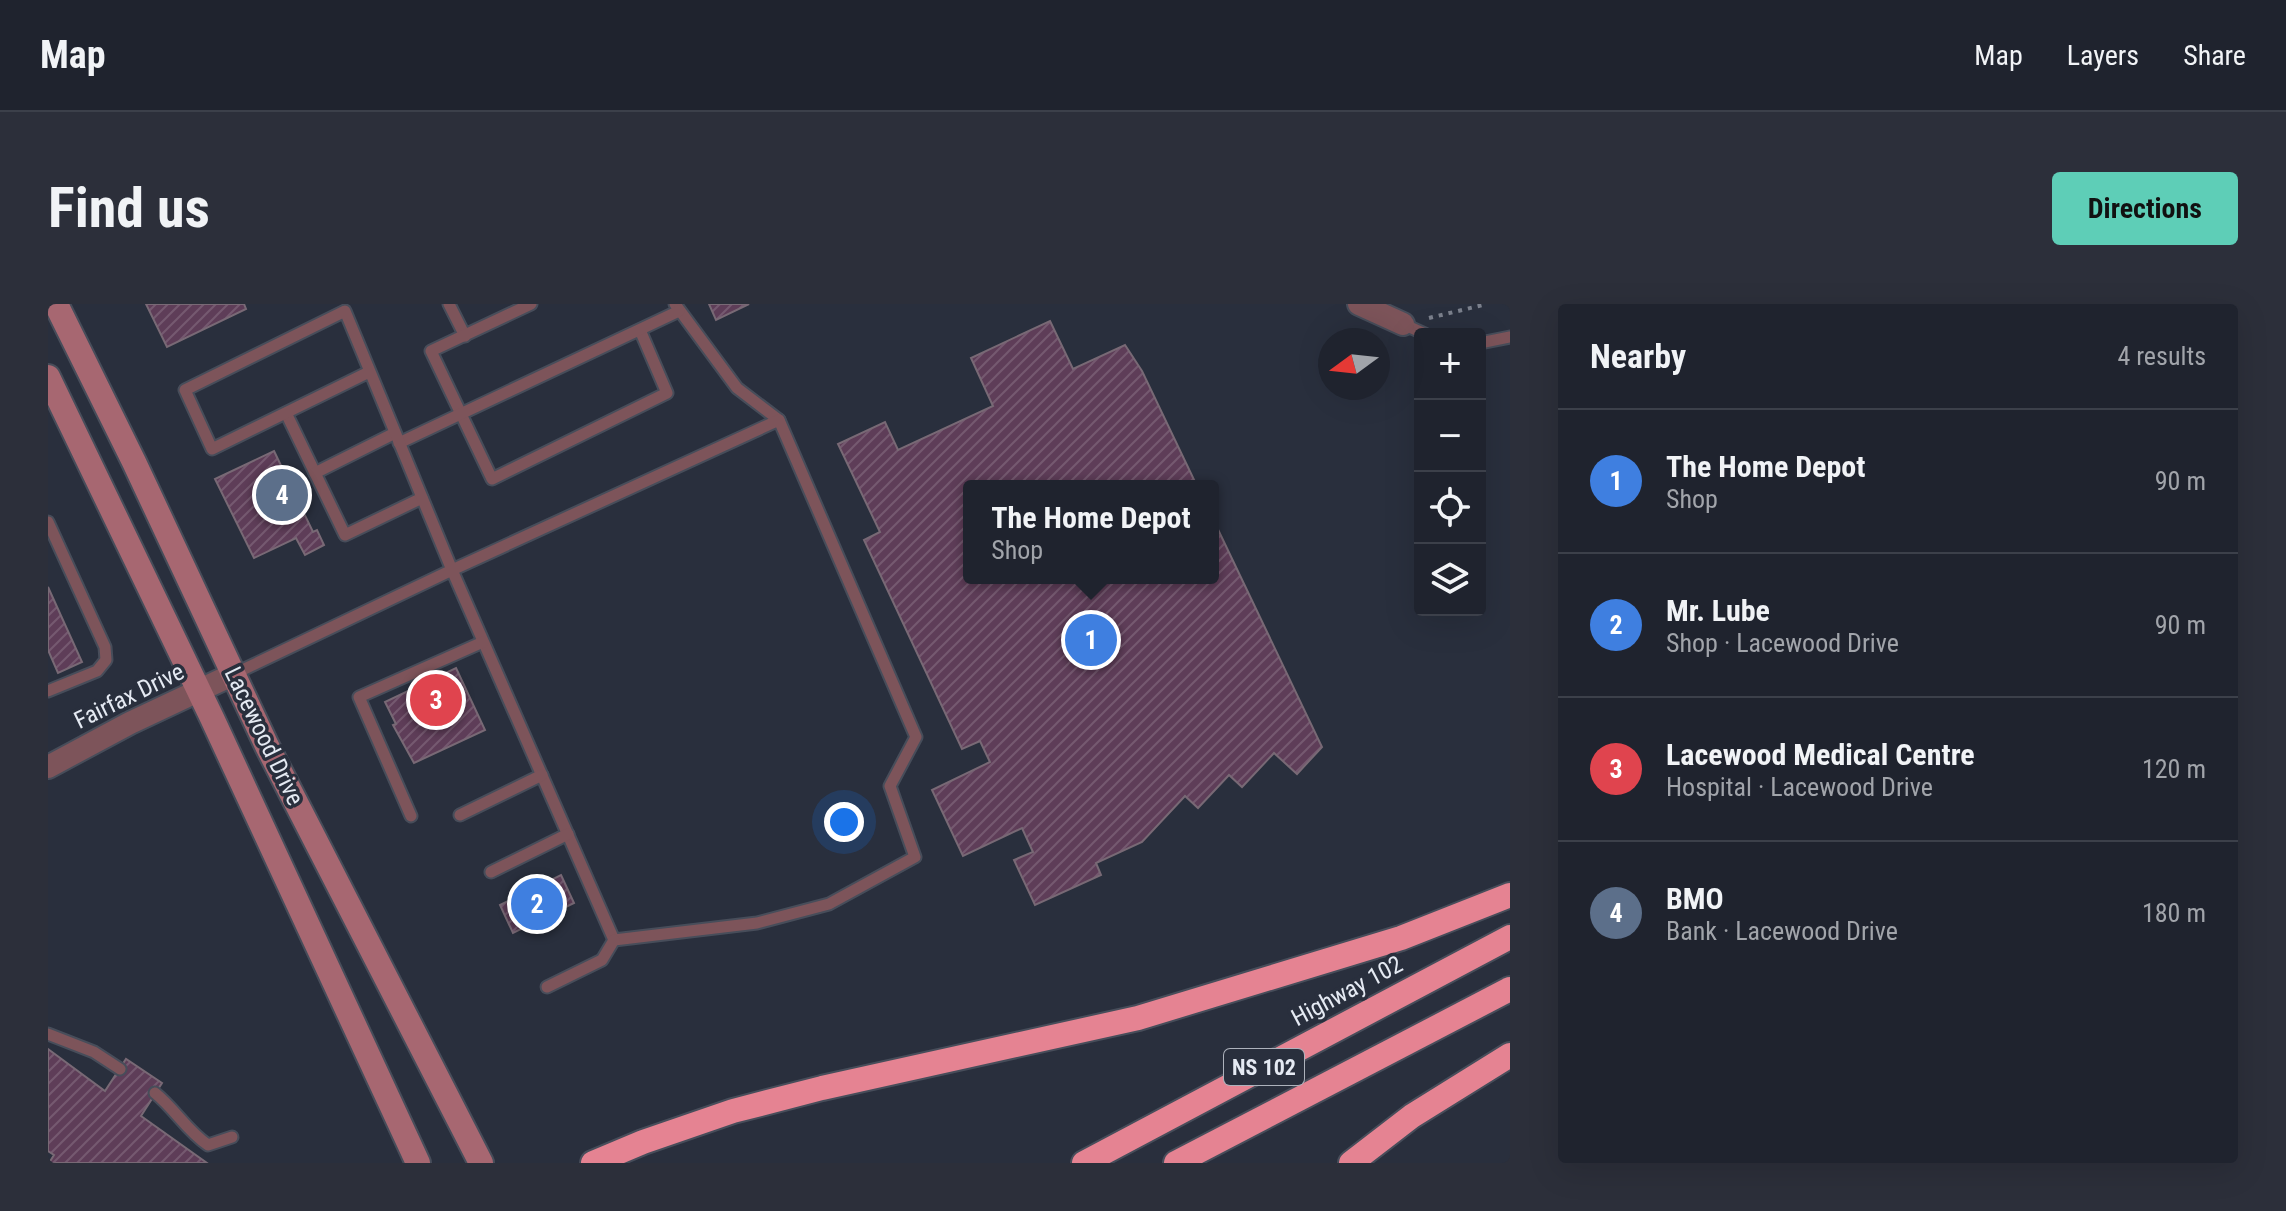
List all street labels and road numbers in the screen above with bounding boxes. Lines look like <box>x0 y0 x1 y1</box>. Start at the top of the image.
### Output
street label: Fairfax Drive <box>70 657 188 735</box>
street label: Lacewood Drive <box>218 662 310 810</box>
street label: Highway 102 <box>1287 950 1407 1032</box>
road number: NS 102 <box>1224 1049 1304 1085</box>

